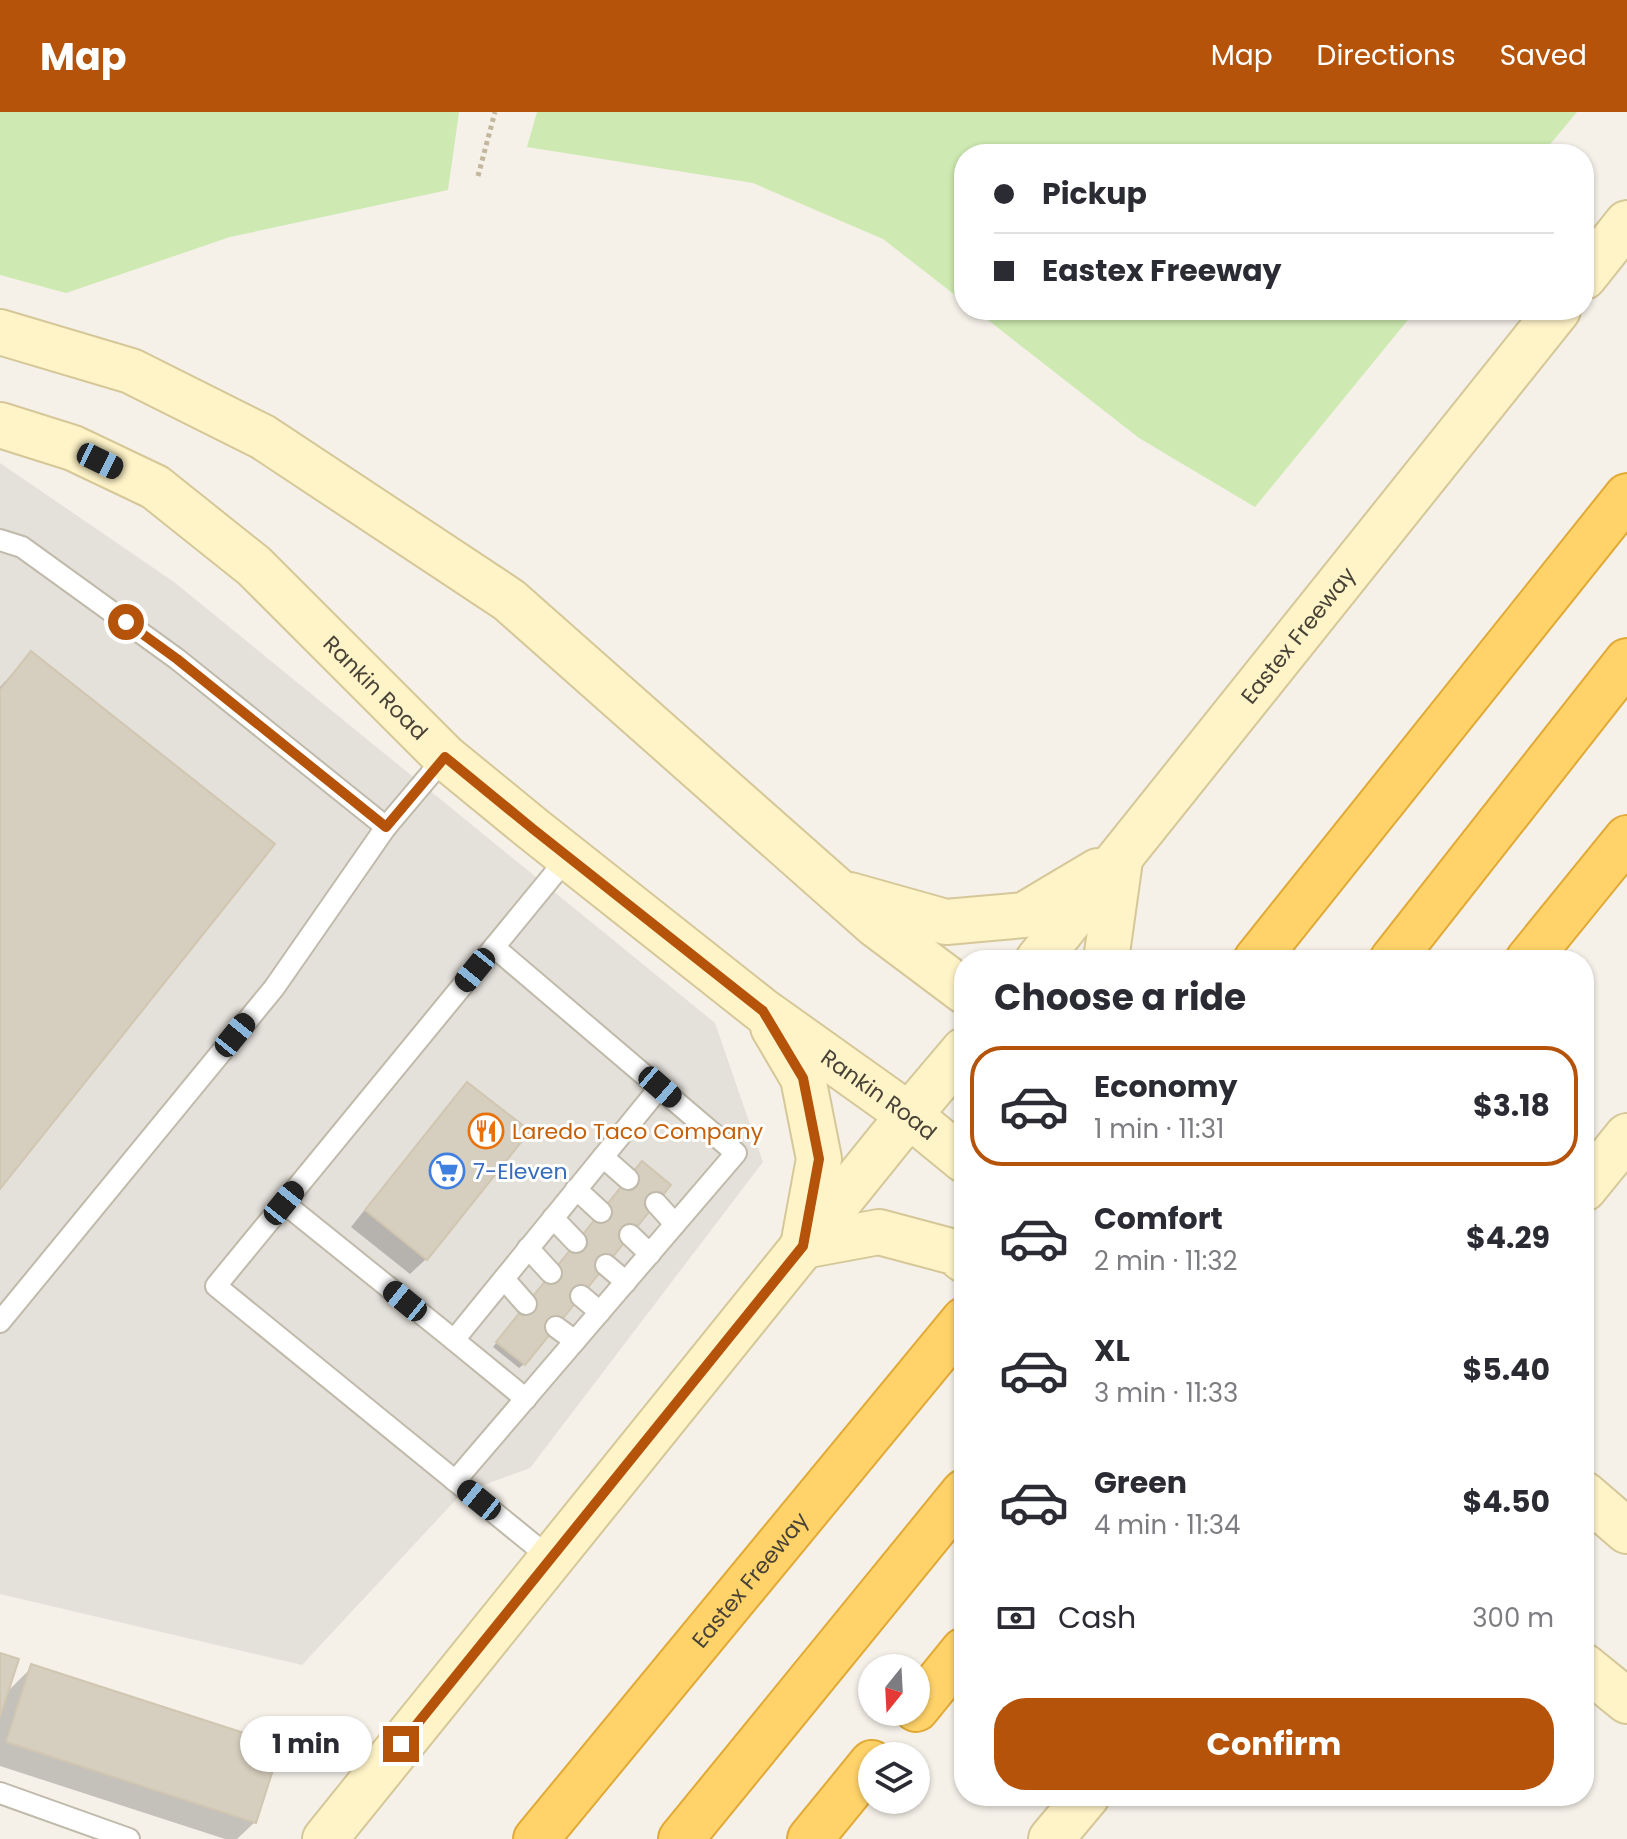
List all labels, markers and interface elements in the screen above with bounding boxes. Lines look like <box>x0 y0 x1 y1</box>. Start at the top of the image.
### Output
text: Map <box>40 30 127 83</box>
text: Map <box>1211 36 1273 75</box>
text: Directions <box>1317 36 1456 75</box>
text: Saved <box>1500 36 1587 75</box>
text: Pickup <box>1042 172 1147 215</box>
text: Eastex Freeway <box>1042 249 1282 292</box>
car <box>73 440 127 482</box>
street label: Eastex Freeway <box>1234 560 1363 711</box>
route start <box>108 604 144 640</box>
street label: Rankin Road <box>316 629 434 747</box>
car <box>451 944 499 996</box>
text: Choose a ride <box>994 972 1246 1023</box>
car <box>211 1009 259 1061</box>
street label: Rankin Road <box>815 1042 943 1148</box>
car <box>634 1062 686 1112</box>
text: Economy <box>1094 1065 1238 1108</box>
icon: car <box>998 1070 1070 1142</box>
text: $3.18 <box>1473 1084 1550 1127</box>
text: 1 min · 11:31 <box>1094 1111 1224 1147</box>
restaurant icon: Laredo Taco Company <box>467 1112 505 1150</box>
place label: Laredo Taco Company <box>512 1116 764 1147</box>
supermarket icon: 7-Eleven <box>428 1152 466 1190</box>
place label: 7-Eleven <box>473 1156 568 1187</box>
car <box>260 1177 308 1229</box>
text: Comfort <box>1094 1197 1223 1240</box>
icon: car <box>998 1202 1070 1274</box>
text: $4.29 <box>1466 1216 1550 1259</box>
text: 2 min · 11:32 <box>1094 1243 1238 1279</box>
car <box>379 1277 431 1325</box>
text: XL <box>1094 1329 1130 1372</box>
icon: car <box>998 1334 1070 1406</box>
text: $5.40 <box>1462 1348 1550 1391</box>
text: 3 min · 11:33 <box>1094 1375 1238 1411</box>
text: Green <box>1094 1461 1187 1504</box>
icon: car <box>998 1466 1070 1538</box>
car <box>453 1476 505 1524</box>
text: $4.50 <box>1462 1480 1550 1523</box>
street label: Eastex Freeway <box>685 1505 816 1655</box>
text: 4 min · 11:34 <box>1094 1507 1240 1543</box>
icon: cash <box>994 1596 1038 1640</box>
text: Cash <box>1058 1596 1136 1639</box>
text: 300 m <box>1472 1600 1554 1636</box>
north arrow <box>858 1654 930 1726</box>
map controls <box>858 1654 930 1814</box>
button: Confirm <box>994 1698 1554 1790</box>
callout: 1 min <box>241 1716 373 1772</box>
text: 1 min <box>272 1726 340 1762</box>
route end <box>383 1726 419 1762</box>
button: layers <box>858 1742 930 1814</box>

